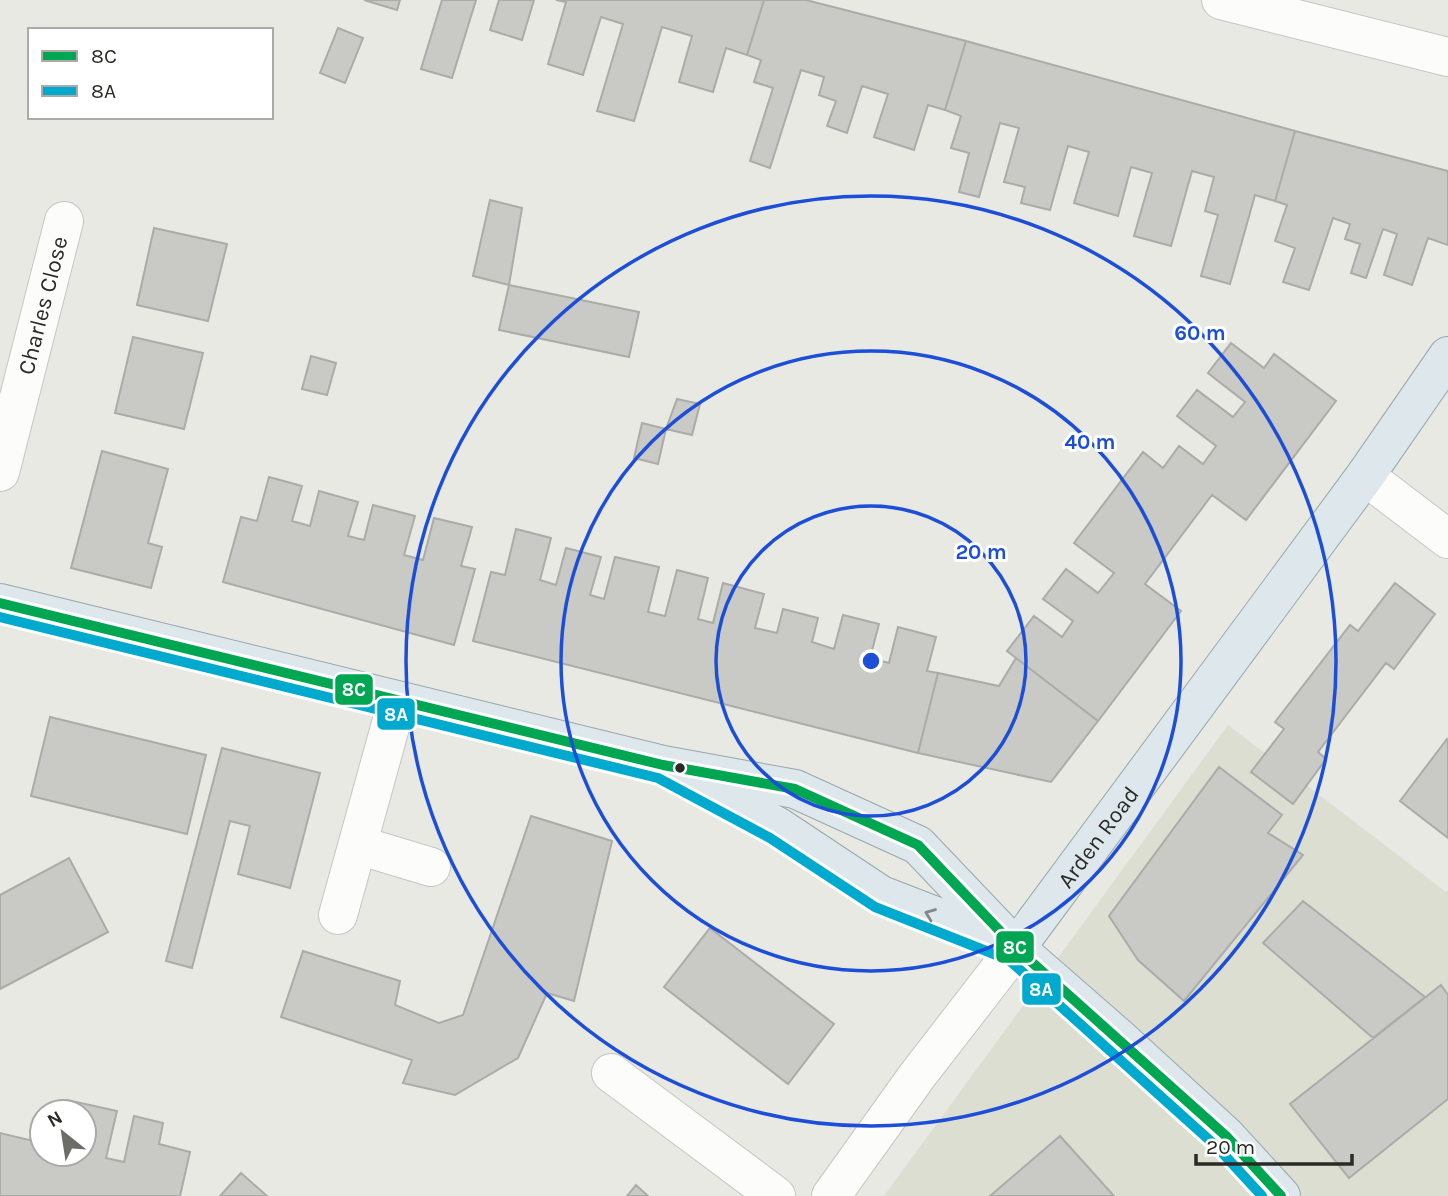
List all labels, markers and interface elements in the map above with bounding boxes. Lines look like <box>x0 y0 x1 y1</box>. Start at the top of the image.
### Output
legend <box>28 28 273 119</box>
text: 8C <box>91 44 117 68</box>
text: 8A <box>91 79 116 103</box>
street label: Charles Close <box>12 233 73 377</box>
text: 60 m <box>1174 321 1226 345</box>
text: 40 m <box>1064 430 1116 454</box>
text: 20 m <box>955 540 1007 564</box>
centre of rings <box>859 649 883 673</box>
line badge: 8C <box>334 673 374 706</box>
text: 8C <box>342 679 366 701</box>
line badge: 8A <box>376 697 416 731</box>
text: 8A <box>384 704 408 726</box>
unlabelled marker <box>673 761 687 775</box>
street label: Arden Road <box>1052 781 1144 893</box>
one-way arrow <box>925 909 937 923</box>
line badge: 8C <box>995 930 1035 964</box>
text: 8C <box>1003 937 1027 959</box>
line badge: 8A <box>1021 972 1062 1006</box>
text: 8A <box>1029 979 1053 1001</box>
north arrow <box>28 1098 98 1168</box>
text: N <box>44 1106 66 1132</box>
scale bar <box>1196 1122 1352 1166</box>
text: 20 m <box>1206 1135 1255 1159</box>

